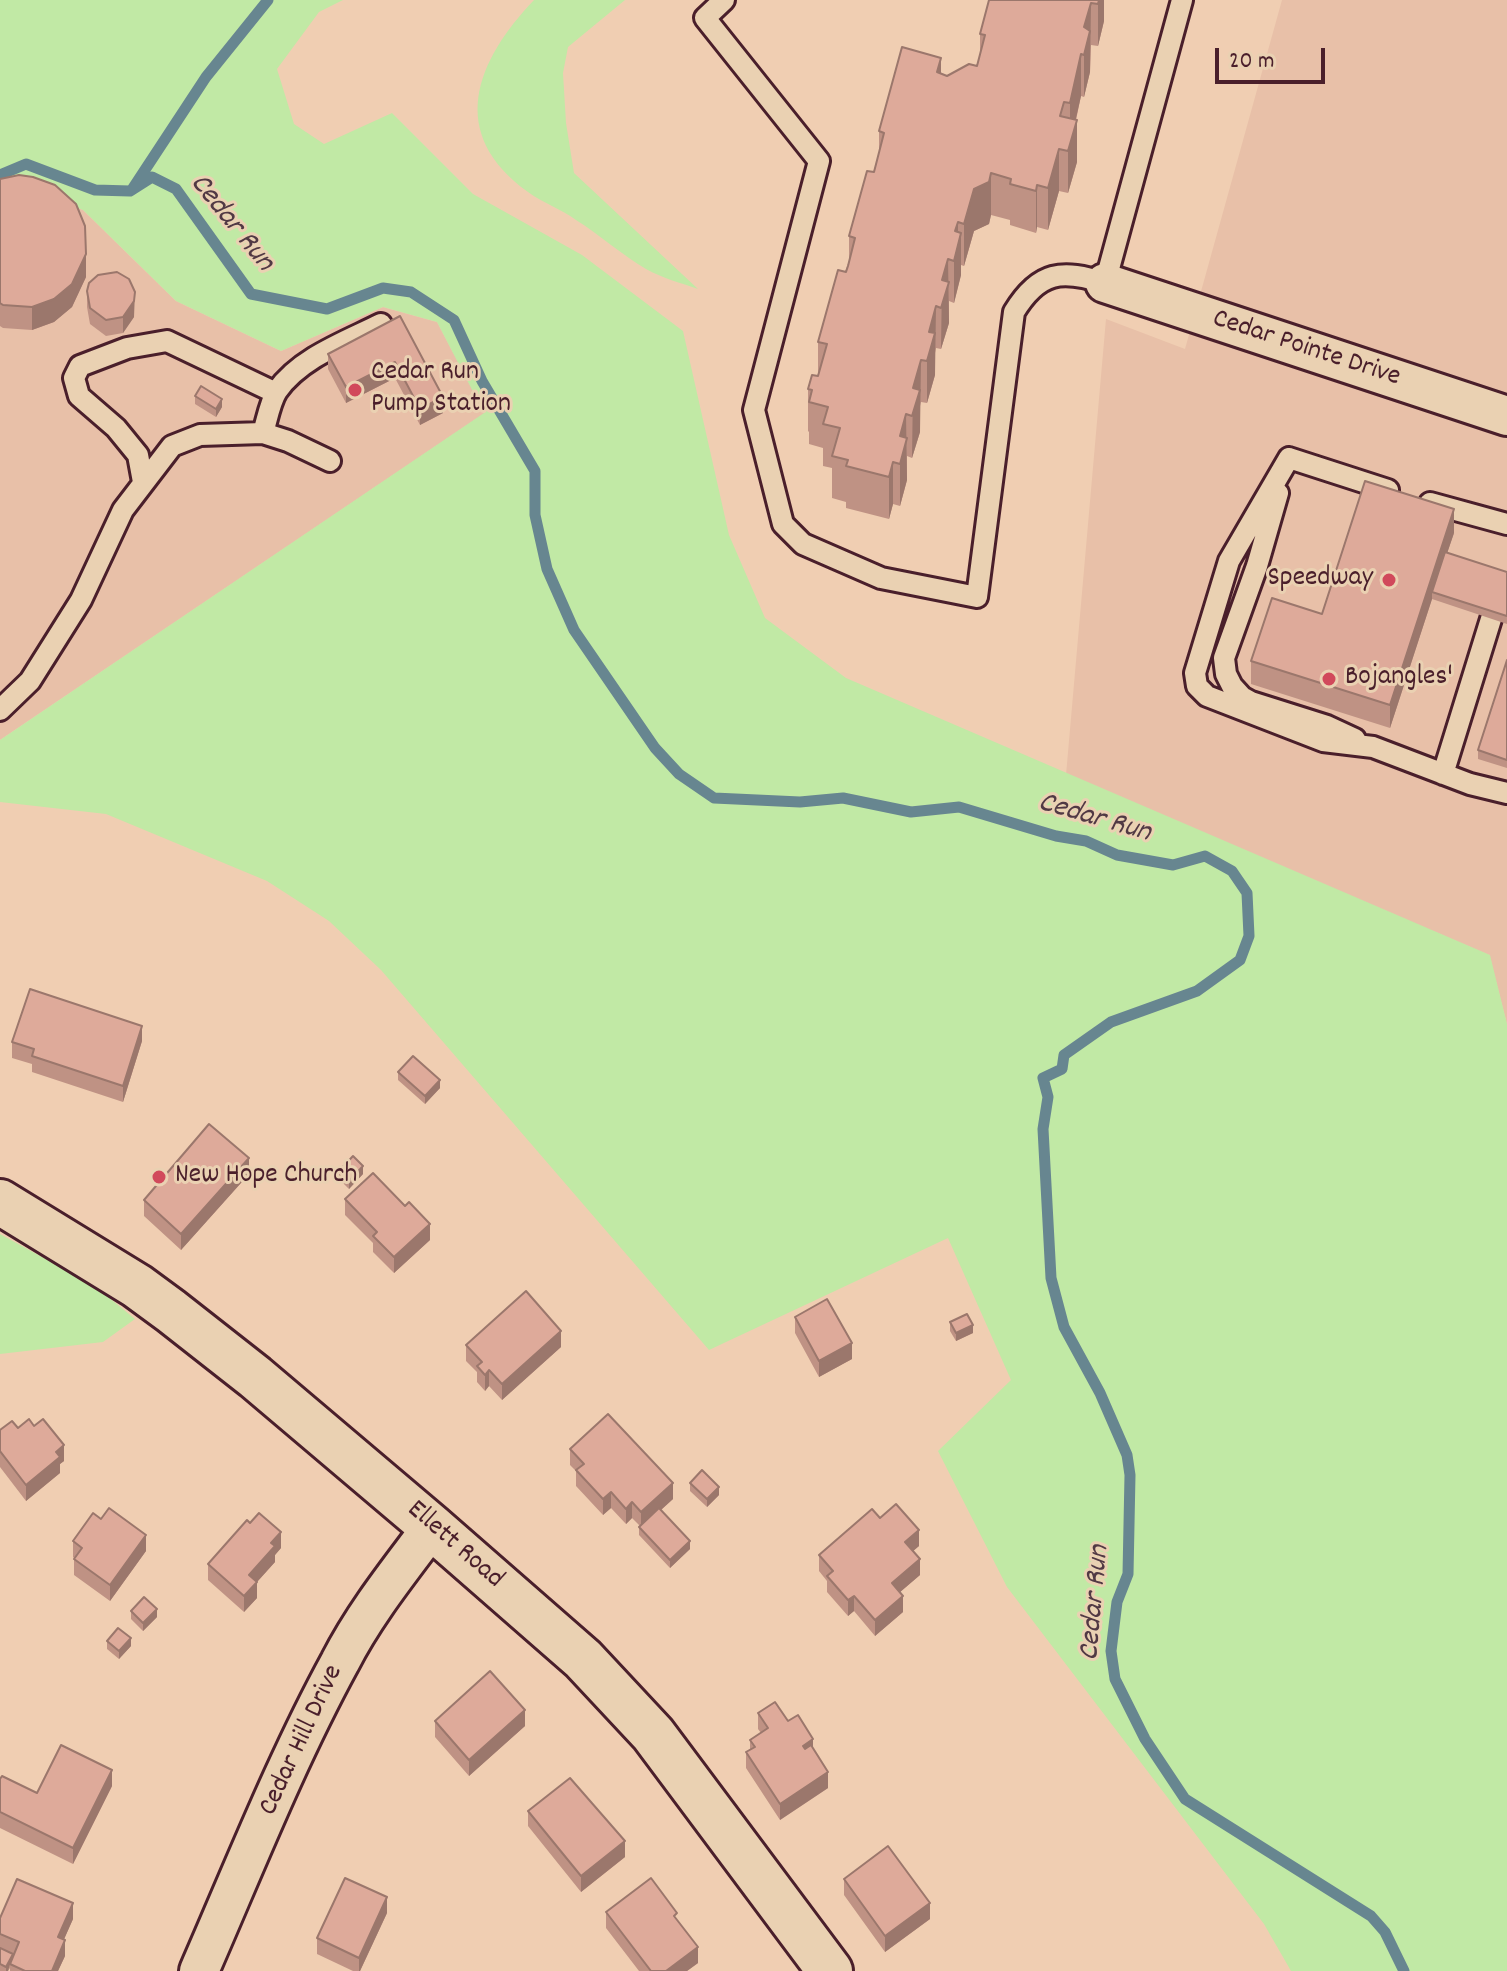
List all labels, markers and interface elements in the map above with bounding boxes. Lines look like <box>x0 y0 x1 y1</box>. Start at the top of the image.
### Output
scale bar <box>1219 32 1329 82</box>
text: 20 m <box>1229 45 1275 79</box>
water label: Cedar Run <box>180 168 280 280</box>
street label: Cedar Pointe Drive <box>1208 304 1404 396</box>
place label: Cedar Run Pump Station <box>371 357 511 423</box>
marker: Cedar Run Pump Station <box>346 381 364 399</box>
place label: Speedway <box>1267 563 1373 597</box>
marker: Speedway <box>1380 571 1398 589</box>
place label: Bojangles' <box>1345 662 1453 696</box>
marker: Bojangles' <box>1320 670 1338 688</box>
water label: Cedar Run <box>1033 787 1155 853</box>
place label: New Hope Church <box>175 1160 357 1194</box>
marker: New Hope Church <box>150 1168 168 1186</box>
street label: Ellett Road <box>399 1495 509 1597</box>
water label: Cedar Run <box>1074 1544 1120 1662</box>
street label: Cedar Hill Drive <box>253 1660 353 1822</box>

